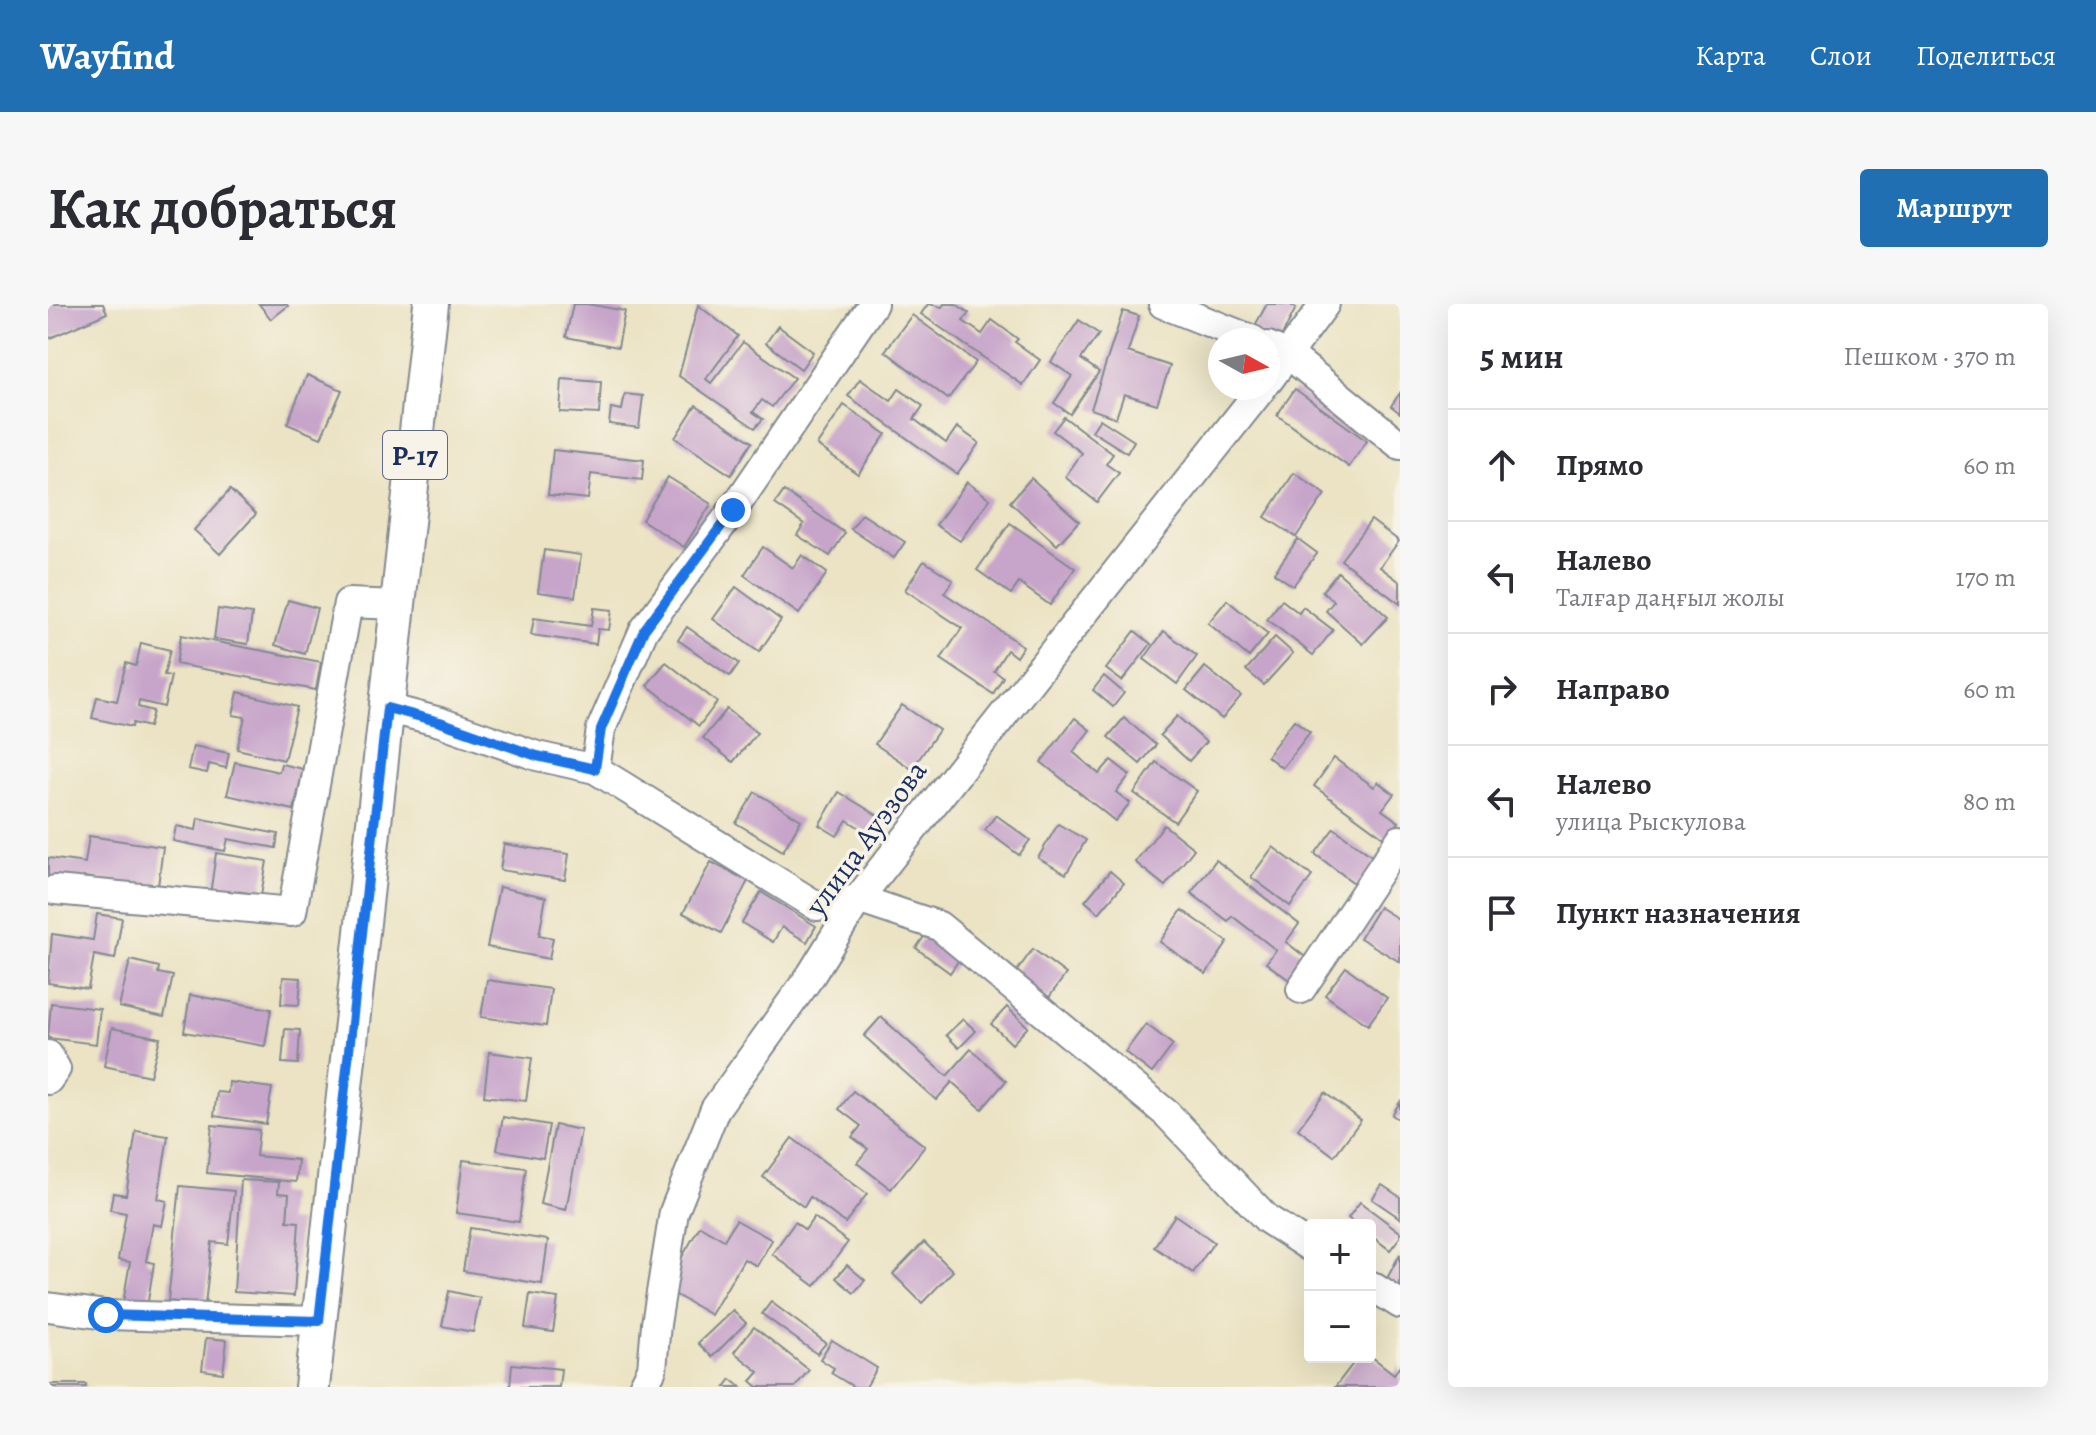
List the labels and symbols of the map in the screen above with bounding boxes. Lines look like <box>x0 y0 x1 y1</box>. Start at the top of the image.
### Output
north arrow <box>1208 328 1280 400</box>
road number: P-17 <box>383 431 447 479</box>
route end <box>715 492 751 528</box>
street label: улица Ауэзова <box>795 752 936 925</box>
route start <box>88 1297 124 1333</box>

